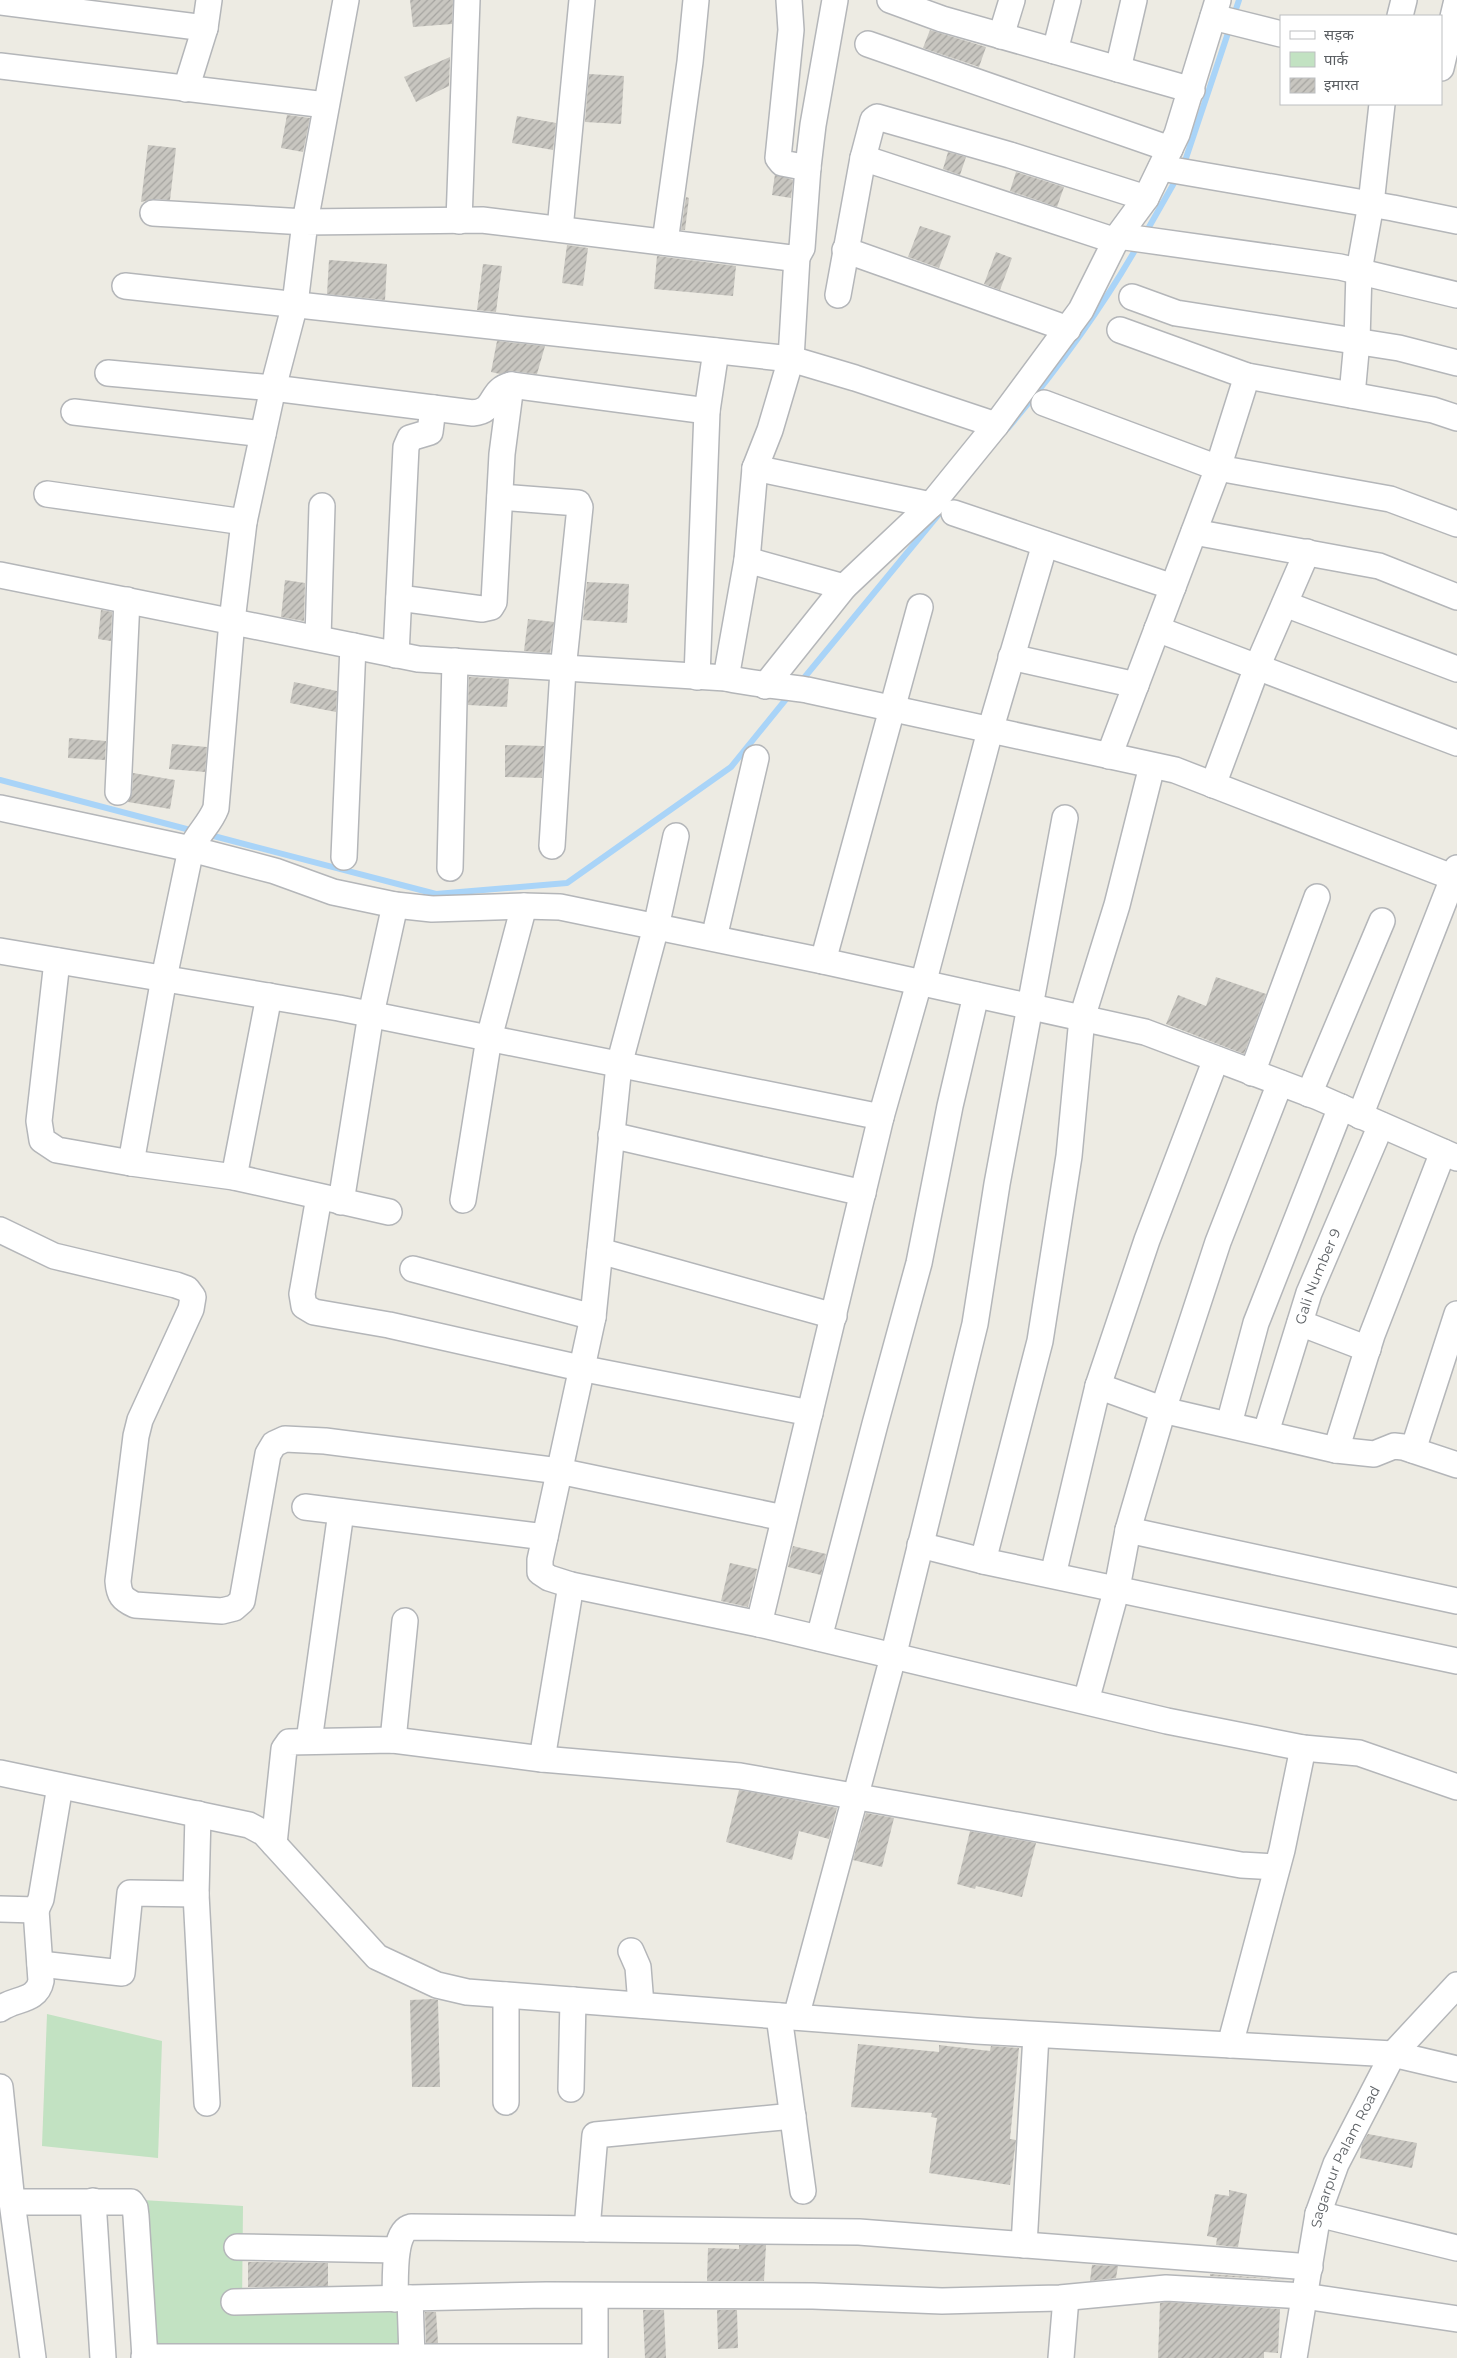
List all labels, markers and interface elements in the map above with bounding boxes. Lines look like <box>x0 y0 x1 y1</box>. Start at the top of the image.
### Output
legend <box>1280 15 1442 105</box>
text: सड़क <box>1324 25 1354 44</box>
text: पार्क <box>1324 50 1348 69</box>
text: इमारत <box>1324 75 1359 94</box>
street label: Gali Number 9 <box>1291 1226 1345 1327</box>
street label: Sagarpur Palam Road <box>1307 2083 1384 2229</box>

